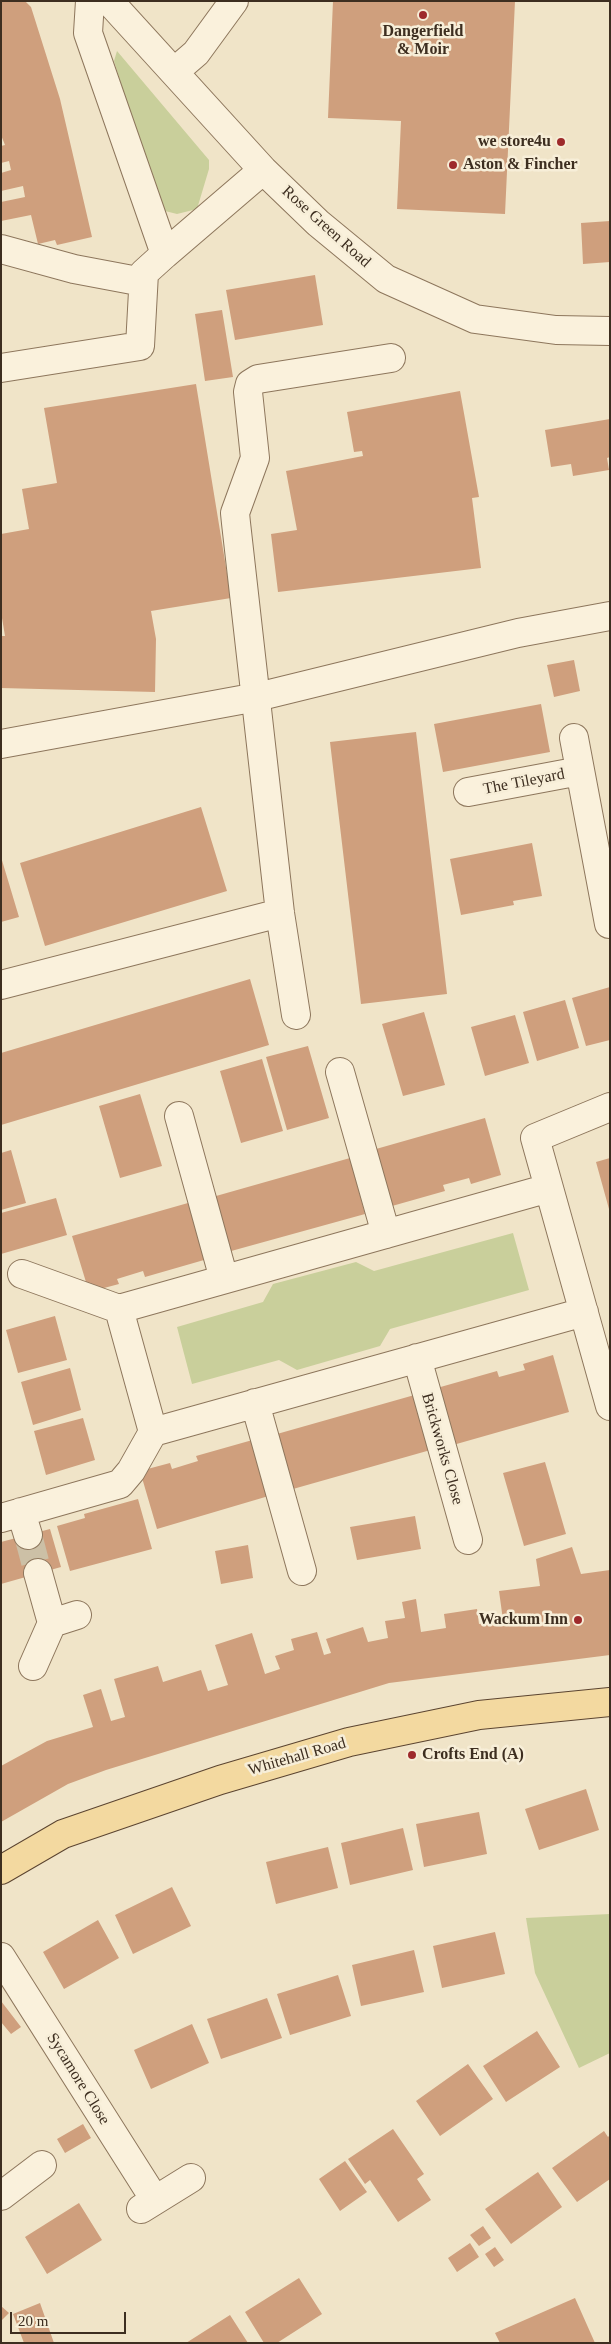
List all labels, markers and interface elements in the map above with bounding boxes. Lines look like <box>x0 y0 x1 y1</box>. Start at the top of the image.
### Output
marker: Dangerfield & Moir <box>417 9 429 21</box>
place label: Dangerfield & Moir <box>383 22 463 60</box>
place label: we store4u <box>478 132 551 152</box>
marker: we store4u <box>555 136 567 148</box>
place label: Aston & Fincher <box>463 155 578 175</box>
marker: Aston & Fincher <box>447 159 459 171</box>
street label: Rose Green Road <box>278 182 374 272</box>
street label: The Tileyard <box>482 765 566 799</box>
street label: Brickworks Close <box>417 1391 467 1507</box>
place label: Wackum Inn <box>479 1610 568 1630</box>
marker: Wackum Inn <box>572 1614 584 1626</box>
street label: Whitehall Road <box>246 1734 348 1780</box>
place label: Crofts End (A) <box>422 1745 524 1765</box>
marker: Crofts End (A) <box>406 1749 418 1761</box>
street label: Sycamore Close <box>42 2030 114 2128</box>
scale bar <box>12 2302 129 2334</box>
text: 20 m <box>18 2313 48 2329</box>

